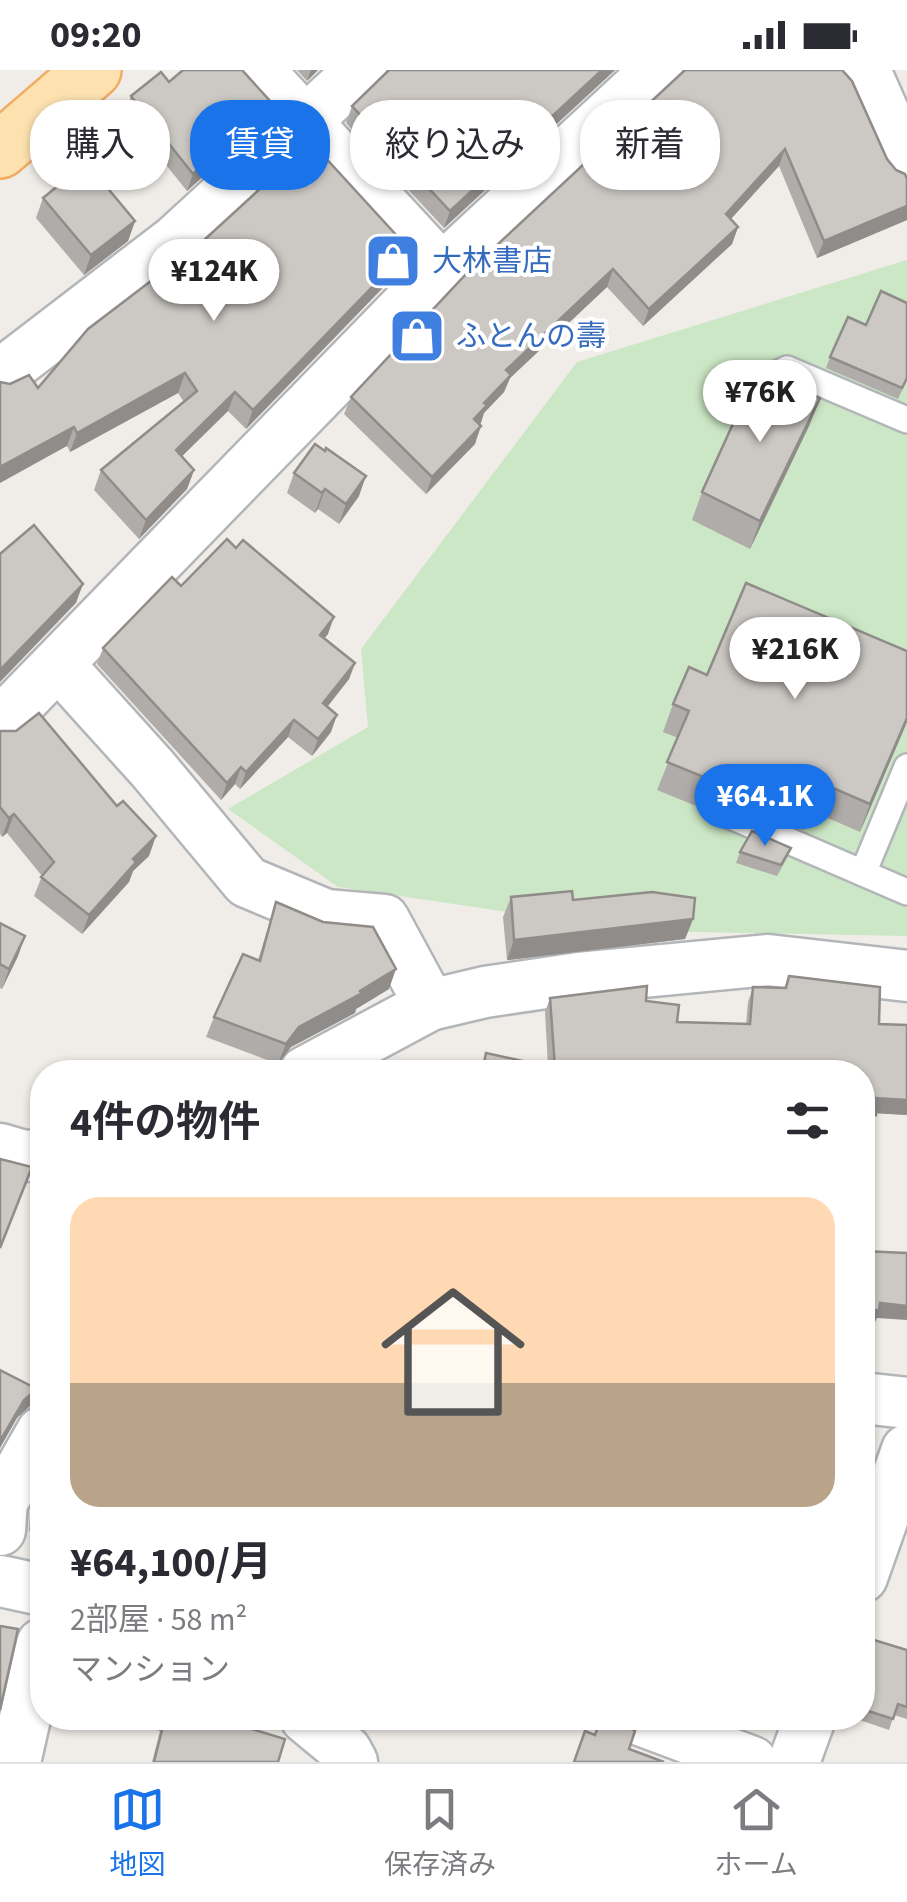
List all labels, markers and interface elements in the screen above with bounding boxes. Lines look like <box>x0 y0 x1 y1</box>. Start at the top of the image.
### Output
text: 09:20 <box>50 8 142 62</box>
chip: 購入 <box>30 100 170 190</box>
chip: 賃貸 <box>190 100 330 190</box>
chip: 絞り込み <box>350 100 560 190</box>
chip: 新着 <box>580 100 720 190</box>
shop icon: 大林書店 <box>363 231 423 291</box>
pin: ¥124K <box>144 239 284 324</box>
place label: 大林書店 <box>432 240 552 283</box>
text: ¥124K <box>170 248 258 294</box>
shop icon: ふとんの壽 <box>387 306 447 366</box>
place label: ふとんの壽 <box>456 315 606 358</box>
pin: ¥76K <box>701 360 819 445</box>
text: ¥76K <box>725 369 795 415</box>
pin: ¥216K <box>725 617 865 702</box>
text: ¥216K <box>751 626 839 672</box>
pin: ¥64.1K <box>684 764 846 849</box>
text: ¥64.1K <box>717 773 813 819</box>
text: 4件の物件 <box>70 1093 260 1153</box>
icon: filters <box>780 1093 835 1148</box>
icon: home <box>363 1262 543 1442</box>
text: ¥64,100/月 <box>70 1533 272 1593</box>
text: 2部屋 · 58 m² <box>70 1597 247 1643</box>
text: マンション <box>70 1647 230 1693</box>
tab: 地図 <box>109 1782 165 1885</box>
tab: 保存済み <box>384 1782 496 1885</box>
tab: ホーム <box>715 1782 798 1885</box>

